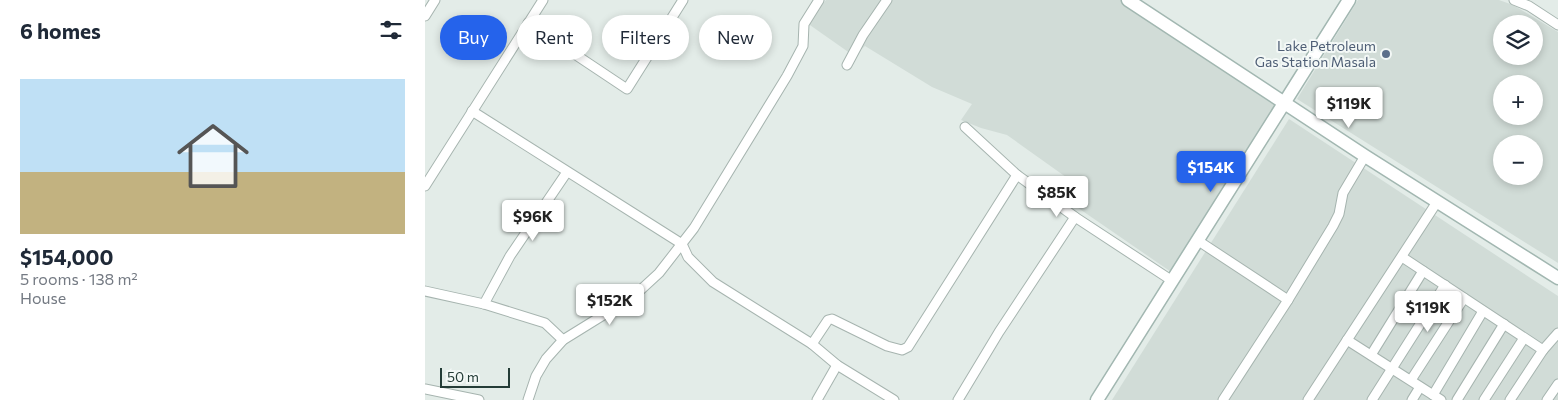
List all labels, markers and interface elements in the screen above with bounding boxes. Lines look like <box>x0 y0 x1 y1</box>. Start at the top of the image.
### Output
chip: Buy <box>440 15 507 60</box>
chip: Rent <box>517 15 592 60</box>
chip: Filters <box>602 15 689 60</box>
chip: New <box>699 15 772 60</box>
map controls <box>1493 15 1543 185</box>
button: layers <box>1493 15 1543 65</box>
icon: filters <box>377 16 405 44</box>
text: 6 homes <box>20 18 101 43</box>
place label: Lake Petroleum Gas Station Masala <box>1255 37 1376 70</box>
marker: Lake Petroleum Gas Station Masala <box>1380 48 1392 60</box>
button: + <box>1493 75 1543 125</box>
pin: $119K <box>1314 86 1384 129</box>
text: $119K <box>1327 93 1371 112</box>
icon: home <box>168 111 258 201</box>
button: − <box>1493 135 1543 185</box>
pin: $154K <box>1176 150 1246 193</box>
text: $154K <box>1188 157 1234 176</box>
pin: $85K <box>1027 176 1087 218</box>
text: $85K <box>1037 182 1077 201</box>
pin: $96K <box>503 200 563 242</box>
text: $96K <box>513 206 553 225</box>
text: $154,000 <box>20 244 113 269</box>
text: 5 rooms · 138 m² <box>20 269 138 288</box>
pin: $152K <box>575 284 645 326</box>
text: House <box>20 288 66 307</box>
text: $152K <box>587 290 633 309</box>
pin: $119K <box>1393 290 1463 333</box>
text: $119K <box>1406 297 1450 316</box>
scale bar <box>440 365 510 388</box>
text: 50 m <box>447 368 479 385</box>

